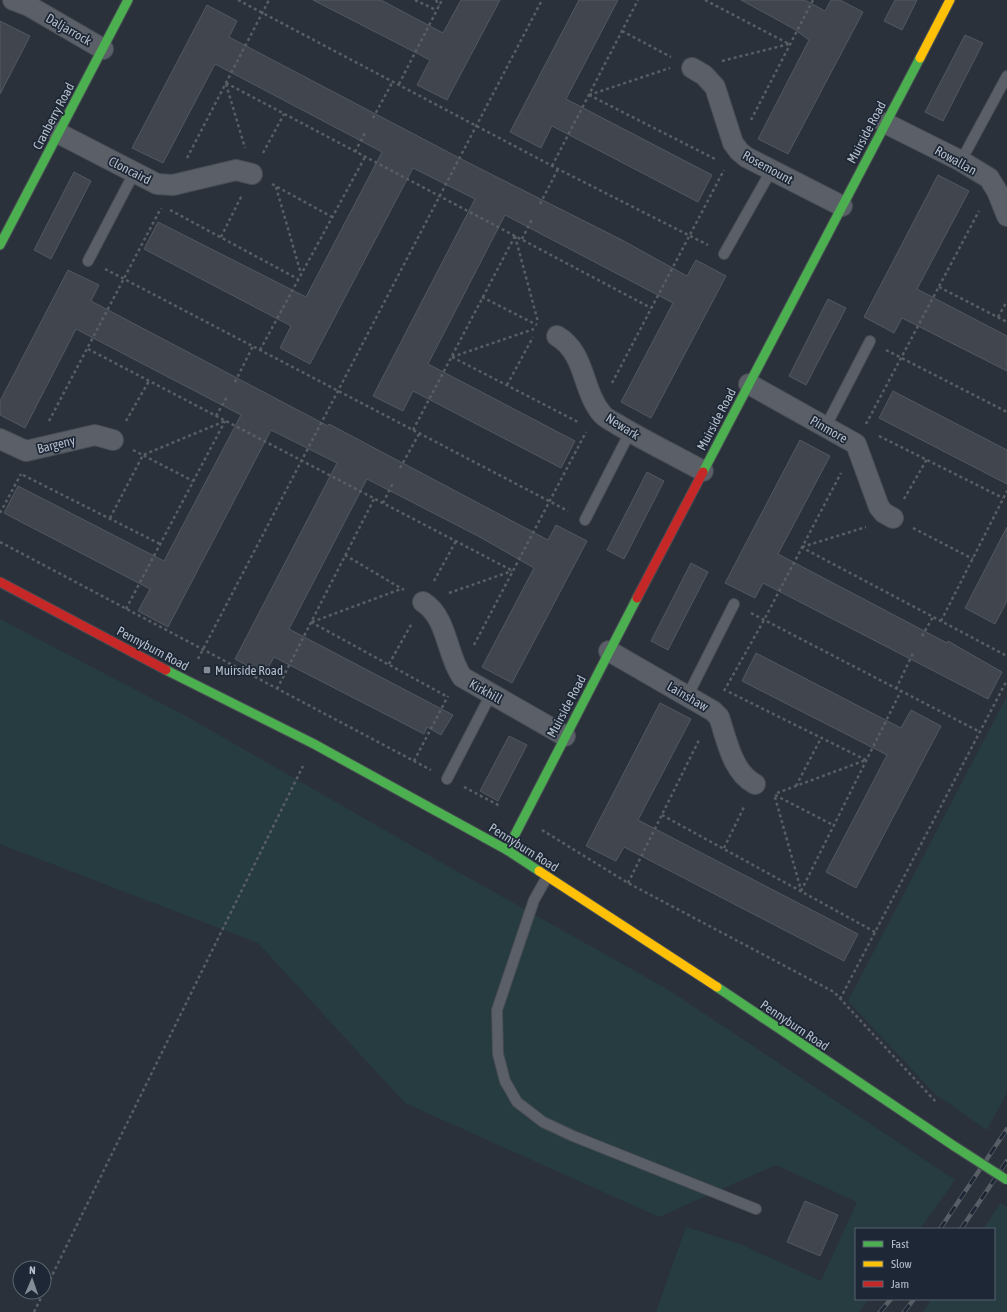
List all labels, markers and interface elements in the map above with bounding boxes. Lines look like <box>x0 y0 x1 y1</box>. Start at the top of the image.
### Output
street label: Daljarrock <box>43 10 94 49</box>
street label: Cranberry Road <box>30 80 77 152</box>
street label: Muirside Road <box>844 99 889 166</box>
street label: Rowallan <box>932 143 979 178</box>
street label: Rosemount <box>740 148 796 187</box>
street label: Cloncaird <box>106 153 153 187</box>
street label: Muirside Road <box>694 386 739 453</box>
street label: Newark <box>603 410 642 443</box>
street label: Pinmore <box>807 413 850 446</box>
street label: Bargeny <box>36 432 77 456</box>
street label: Pennyburn Road <box>114 623 191 674</box>
place label: Muirside Road <box>215 663 283 678</box>
marker: Muirside Road <box>202 665 212 675</box>
street label: Muirside Road <box>544 673 589 740</box>
street label: Kirkhill <box>467 676 505 707</box>
street label: Lainshaw <box>664 679 711 714</box>
street label: Pennyburn Road <box>486 820 561 875</box>
street label: Pennyburn Road <box>758 997 832 1054</box>
legend <box>855 1228 995 1300</box>
text: Fast <box>891 1237 909 1251</box>
text: Slow <box>891 1257 912 1271</box>
north arrow <box>12 1260 52 1300</box>
text: N <box>29 1264 36 1276</box>
text: Jam <box>891 1277 909 1291</box>

